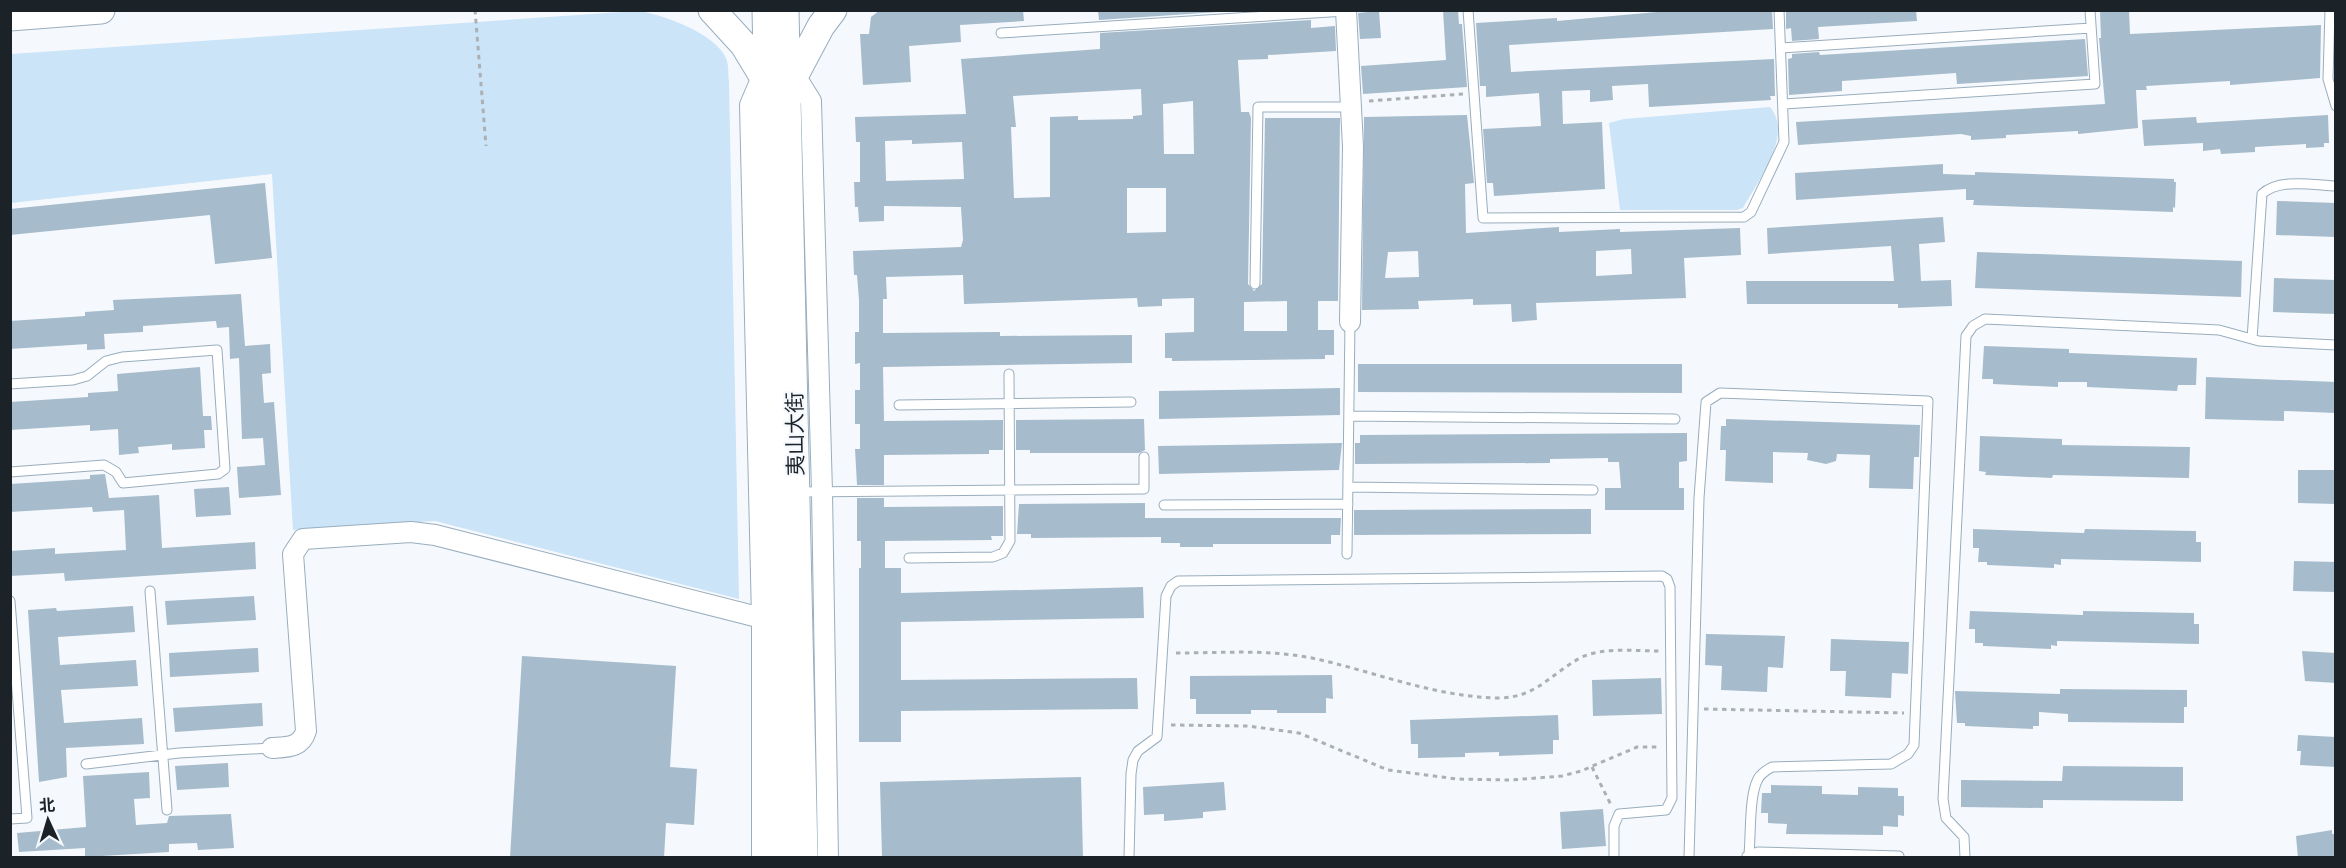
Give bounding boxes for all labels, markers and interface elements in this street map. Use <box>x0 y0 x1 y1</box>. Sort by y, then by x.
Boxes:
street label: 夷山大街 <box>782 392 808 476</box>
north arrow <box>18 790 78 850</box>
text: 北 <box>38 795 56 816</box>

